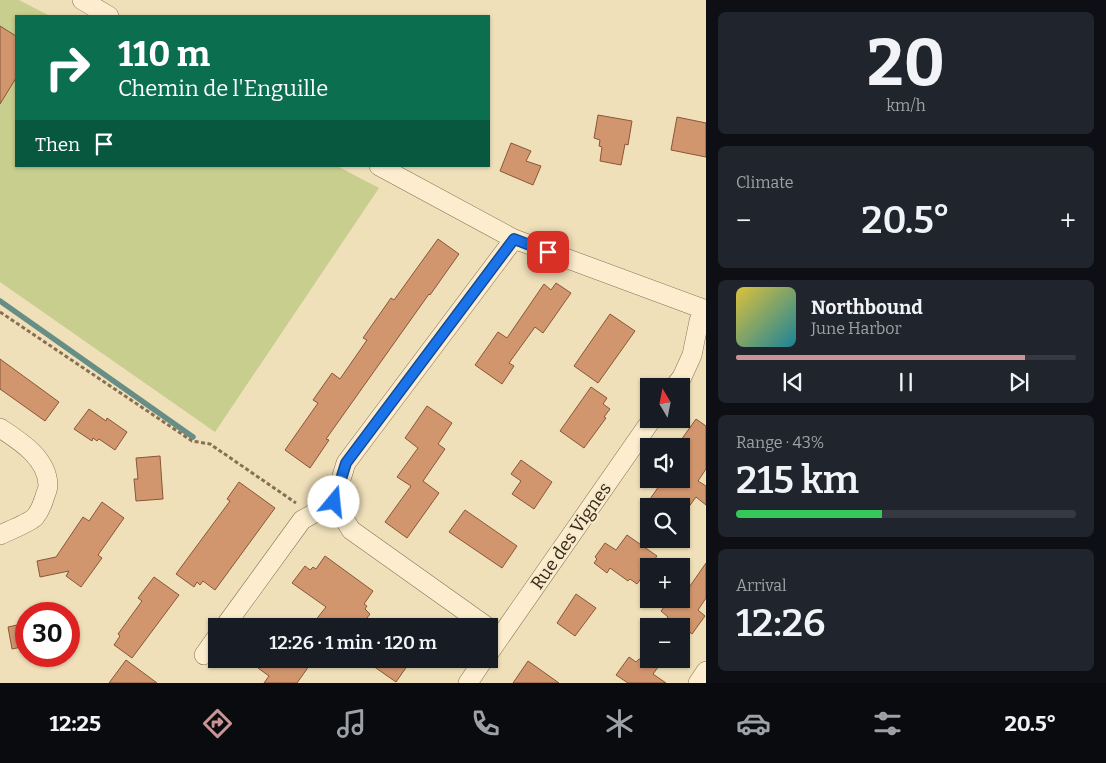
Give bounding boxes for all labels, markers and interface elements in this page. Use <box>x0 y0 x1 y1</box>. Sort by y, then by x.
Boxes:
text: 20 <box>867 24 945 102</box>
text: 110 m <box>118 33 210 75</box>
icon: right <box>35 35 100 100</box>
text: Chemin de l'Enguille <box>118 75 328 102</box>
text: km/h <box>886 96 926 115</box>
icon: arrive <box>90 130 118 158</box>
text: Then <box>35 133 80 156</box>
text: Climate <box>736 173 794 192</box>
text: 20.5° <box>861 197 950 243</box>
text: − <box>736 204 751 237</box>
text: + <box>1060 204 1076 237</box>
pin <box>527 231 569 273</box>
icon: arrive <box>534 238 562 266</box>
text: Northbound <box>811 296 923 319</box>
text: June Harbor <box>811 319 902 338</box>
icon: previous <box>779 368 807 396</box>
icon: pause <box>892 368 920 396</box>
icon: next <box>1005 368 1033 396</box>
north arrow <box>640 378 690 428</box>
map controls <box>640 378 690 668</box>
text: Range · 43% <box>736 433 824 452</box>
button: sound <box>640 438 690 488</box>
text: 215 km <box>736 457 859 503</box>
position arrow <box>307 475 359 527</box>
street label: Rue des Vignes <box>526 478 616 594</box>
button: search <box>640 498 690 548</box>
button: + <box>640 558 690 608</box>
text: Arrival <box>736 576 787 595</box>
text: 12:26 <box>736 600 825 646</box>
speed limit sign: 30 <box>15 602 80 667</box>
button: − <box>640 618 690 668</box>
text: 12:26 · 1 min · 120 m <box>269 631 437 654</box>
icon: directions <box>200 706 235 741</box>
icon: music <box>334 706 369 741</box>
icon: phone <box>468 706 503 741</box>
icon: climate <box>602 706 637 741</box>
icon: car <box>736 706 771 741</box>
icon: filters <box>870 706 905 741</box>
text: 12:25 <box>50 710 101 737</box>
text: 20.5° <box>1004 710 1056 737</box>

